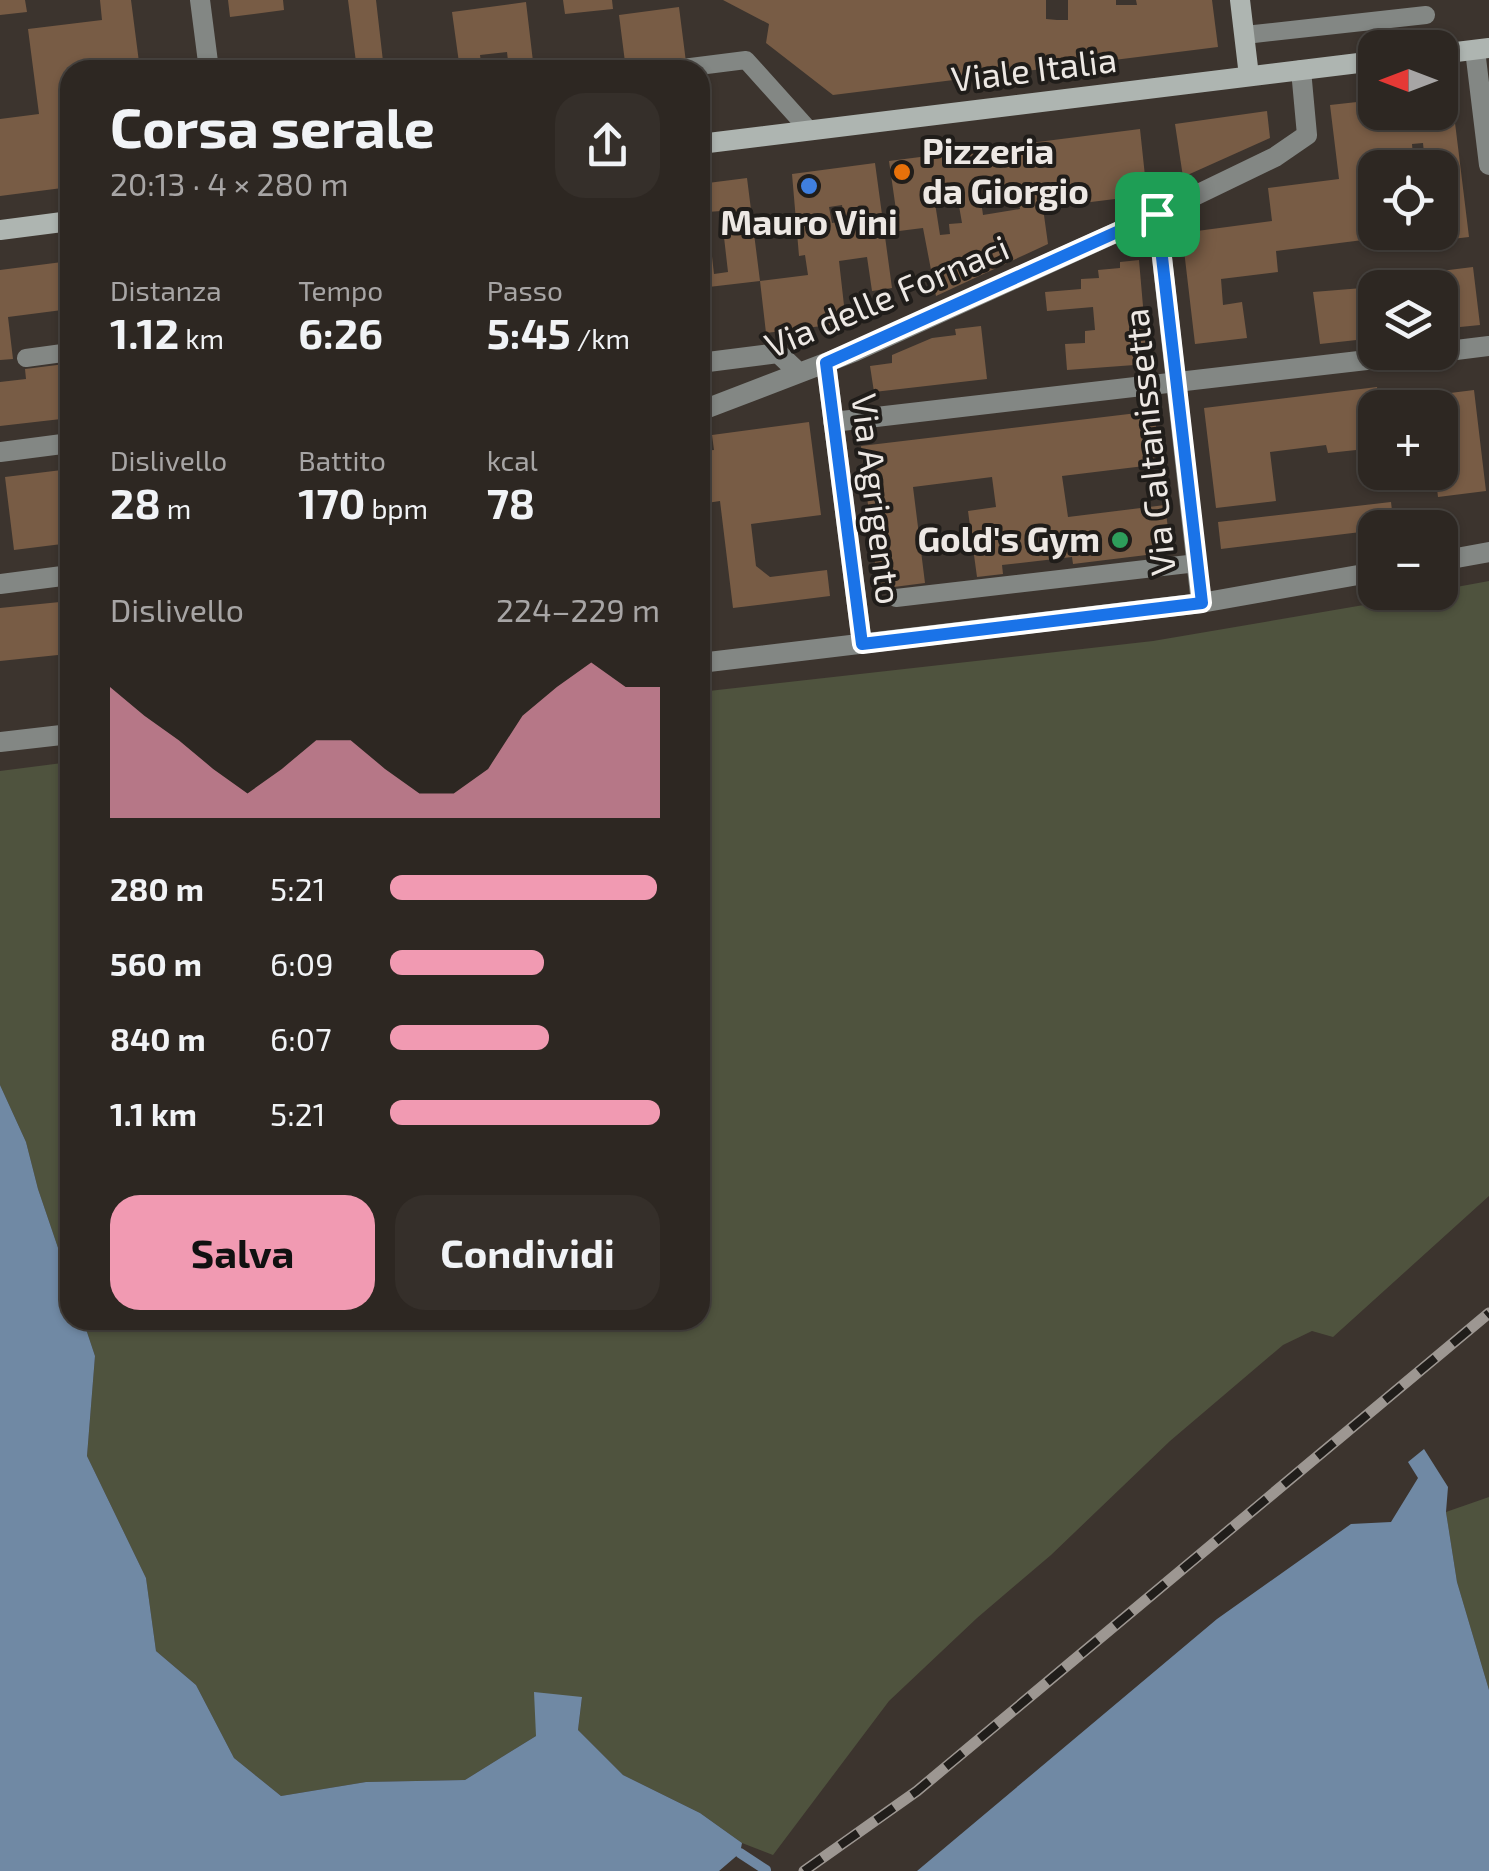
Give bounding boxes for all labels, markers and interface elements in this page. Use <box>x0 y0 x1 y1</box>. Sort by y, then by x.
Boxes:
north arrow <box>1358 30 1458 130</box>
map controls <box>1358 30 1458 610</box>
street label: Viale Italia <box>949 37 1119 99</box>
text: Corsa serale <box>110 93 435 159</box>
button: share <box>555 93 660 198</box>
place label: Pizzeria da Giorgio <box>922 129 1089 211</box>
button: locate <box>1358 150 1458 250</box>
marker: Pizzeria da Giorgio <box>891 161 913 183</box>
text: 20:13 · 4 × 280 m <box>110 164 349 202</box>
pin <box>1115 172 1200 257</box>
marker: Mauro Vini <box>798 175 820 197</box>
icon: arrive <box>1130 187 1185 242</box>
place label: Mauro Vini <box>720 200 898 242</box>
street label: Via delle Fornaci <box>758 225 1014 365</box>
button: layers <box>1358 270 1458 370</box>
text: Distanza <box>110 273 222 307</box>
text: Tempo <box>298 273 383 307</box>
text: Passo <box>487 273 563 307</box>
text: 1.12 <box>110 307 179 357</box>
text: 6:26 <box>298 307 383 357</box>
text: 5:45 <box>487 307 571 357</box>
street label: Via Caltanissetta <box>1113 307 1183 578</box>
text: km <box>179 321 224 355</box>
text: /km <box>571 321 630 355</box>
button: + <box>1358 390 1458 490</box>
street label: Via Agrigento <box>844 391 912 606</box>
text: Dislivello <box>110 443 227 477</box>
text: Battito <box>298 443 386 477</box>
text: kcal <box>487 443 538 477</box>
text: 28 <box>110 477 161 527</box>
text: 170 <box>298 477 365 527</box>
text: 78 <box>487 477 535 527</box>
text: m <box>161 491 191 525</box>
text: bpm <box>365 491 428 525</box>
button: − <box>1358 510 1458 610</box>
place label: Gold's Gym <box>917 517 1100 560</box>
marker: Gold's Gym <box>1109 529 1131 551</box>
text: Dislivello <box>110 590 244 628</box>
text: 224–229 m <box>496 590 660 628</box>
text: 280 m <box>110 869 204 907</box>
text: 5:21 <box>270 869 325 907</box>
text: 560 m <box>110 944 202 982</box>
text: 6:09 <box>270 944 333 982</box>
text: 840 m <box>110 1019 206 1057</box>
text: 6:07 <box>270 1019 332 1057</box>
text: 1.1 km <box>110 1094 197 1132</box>
text: 5:21 <box>270 1094 325 1132</box>
button: Salva <box>110 1195 375 1310</box>
button: Condividi <box>395 1195 660 1310</box>

